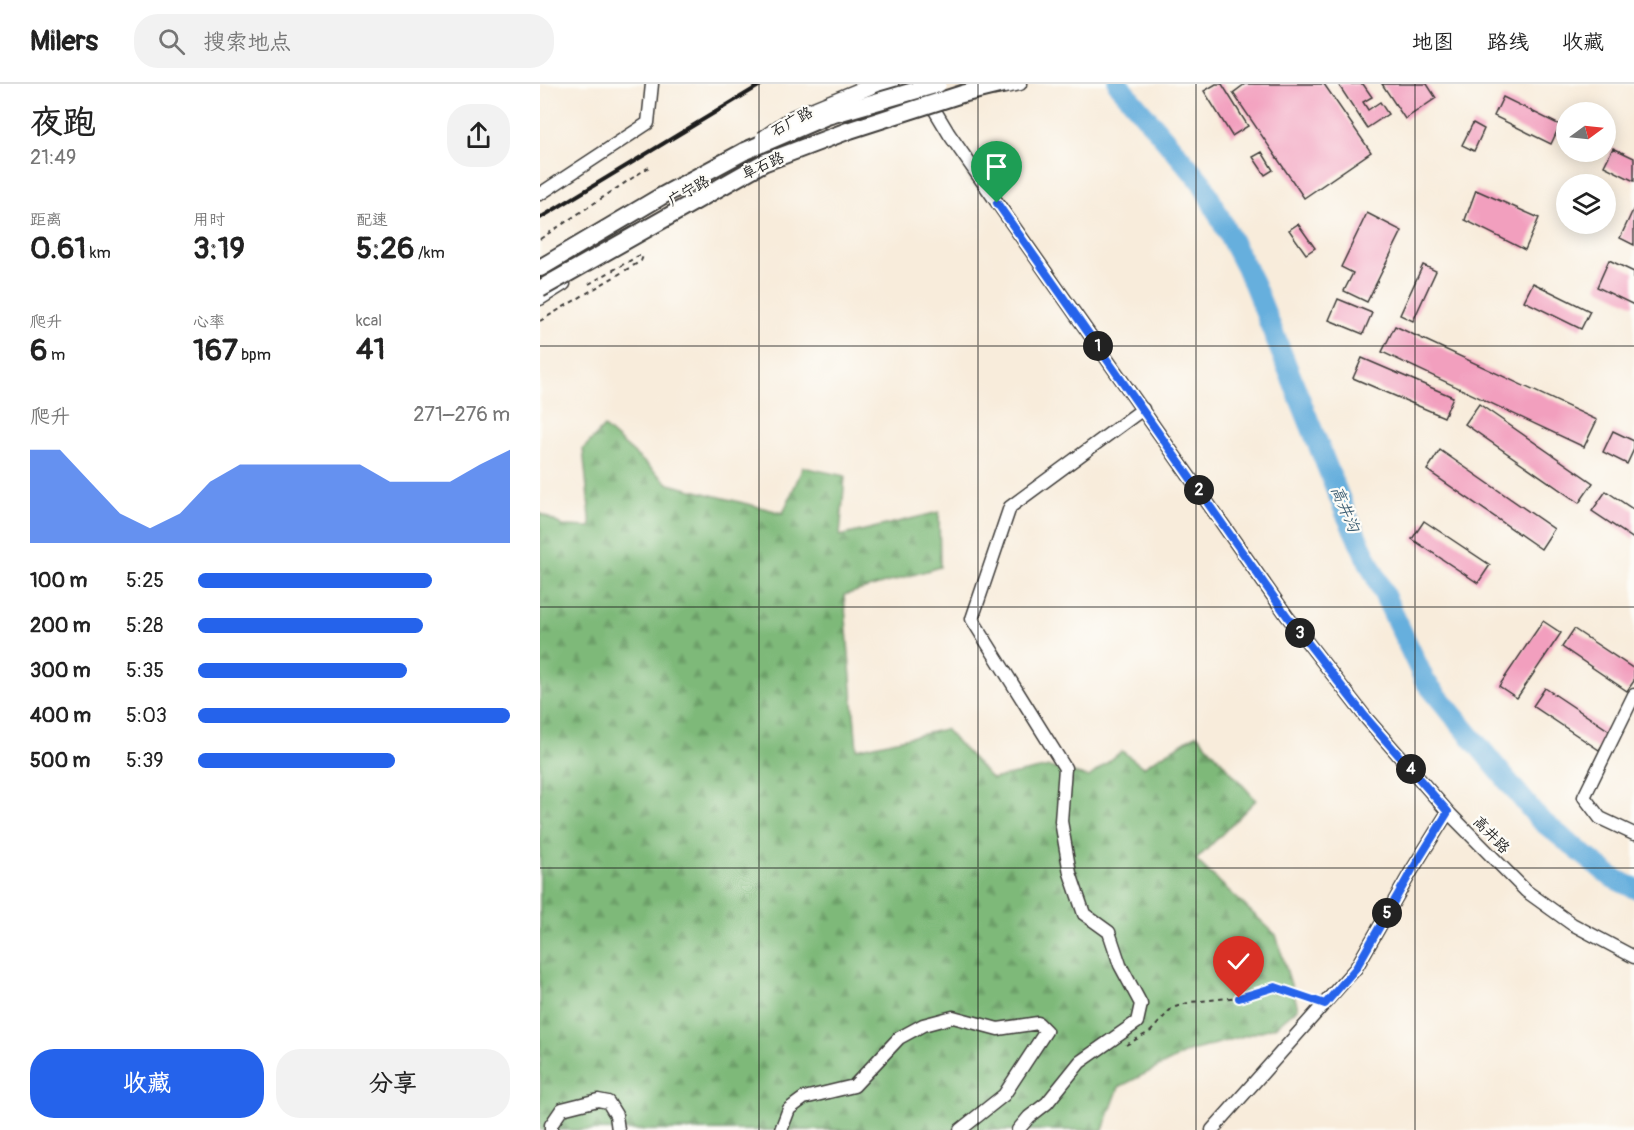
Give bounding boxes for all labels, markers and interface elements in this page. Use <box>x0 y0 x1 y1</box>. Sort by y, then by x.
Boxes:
search box <box>134 14 554 68</box>
text: Milers <box>30 24 98 59</box>
icon: search <box>155 25 188 58</box>
text: 搜索地点 <box>203 28 291 56</box>
text: 地图 <box>1412 29 1454 56</box>
text: 路线 <box>1487 29 1529 56</box>
text: 收藏 <box>1562 29 1604 56</box>
text: 夜跑 <box>30 102 96 143</box>
north arrow <box>1556 102 1616 162</box>
map controls <box>1556 102 1616 234</box>
street label: 石广路 <box>768 103 816 141</box>
button: share <box>447 104 510 167</box>
pin <box>971 141 1022 203</box>
text: 21:49 <box>30 145 76 170</box>
street label: 阜石路 <box>739 148 787 184</box>
icon: arrive <box>980 150 1013 183</box>
street label: 广宁路 <box>665 172 713 210</box>
button: layers <box>1556 174 1616 234</box>
text: 距离 <box>30 210 62 230</box>
text: 用时 <box>193 210 225 230</box>
text: 配速 <box>356 210 388 230</box>
text: 0.61 <box>30 230 86 267</box>
text: 3:19 <box>193 230 245 267</box>
text: 5:26 <box>356 230 415 267</box>
text: km <box>86 243 111 263</box>
text: /km <box>415 243 445 263</box>
text: kcal <box>356 311 382 331</box>
text: 爬升 <box>30 312 62 332</box>
text: 心率 <box>193 312 225 332</box>
text: 41 <box>356 331 385 368</box>
pin: 1 <box>1083 331 1113 361</box>
text: 6 <box>30 332 47 369</box>
text: 167 <box>193 332 238 369</box>
text: 1 <box>1095 336 1101 356</box>
text: m <box>47 345 65 365</box>
text: bpm <box>238 345 271 365</box>
text: 271–276 m <box>413 402 510 427</box>
text: 爬升 <box>30 404 70 429</box>
pin: 2 <box>1184 475 1214 505</box>
text: 2 <box>1195 480 1203 500</box>
water label: 高井沟 <box>1326 483 1364 537</box>
text: 100 m <box>30 568 87 593</box>
text: 5:25 <box>126 568 164 593</box>
text: 200 m <box>30 613 91 638</box>
text: 5:28 <box>126 613 163 638</box>
pin: 3 <box>1285 618 1315 648</box>
text: 3 <box>1296 623 1304 643</box>
text: 300 m <box>30 658 91 683</box>
text: 5:35 <box>126 658 164 683</box>
text: 400 m <box>30 703 91 728</box>
text: 5:03 <box>126 703 167 728</box>
text: 500 m <box>30 748 90 773</box>
text: 5:39 <box>126 748 164 773</box>
pin: 4 <box>1396 754 1426 784</box>
text: 4 <box>1406 759 1416 779</box>
street label: 高井路 <box>1469 812 1513 858</box>
pin: 5 <box>1372 898 1402 928</box>
text: 5 <box>1383 903 1391 923</box>
pin <box>1213 936 1264 998</box>
icon: check <box>1222 945 1255 978</box>
button: 收藏 <box>30 1049 264 1118</box>
button: 分享 <box>276 1049 510 1118</box>

